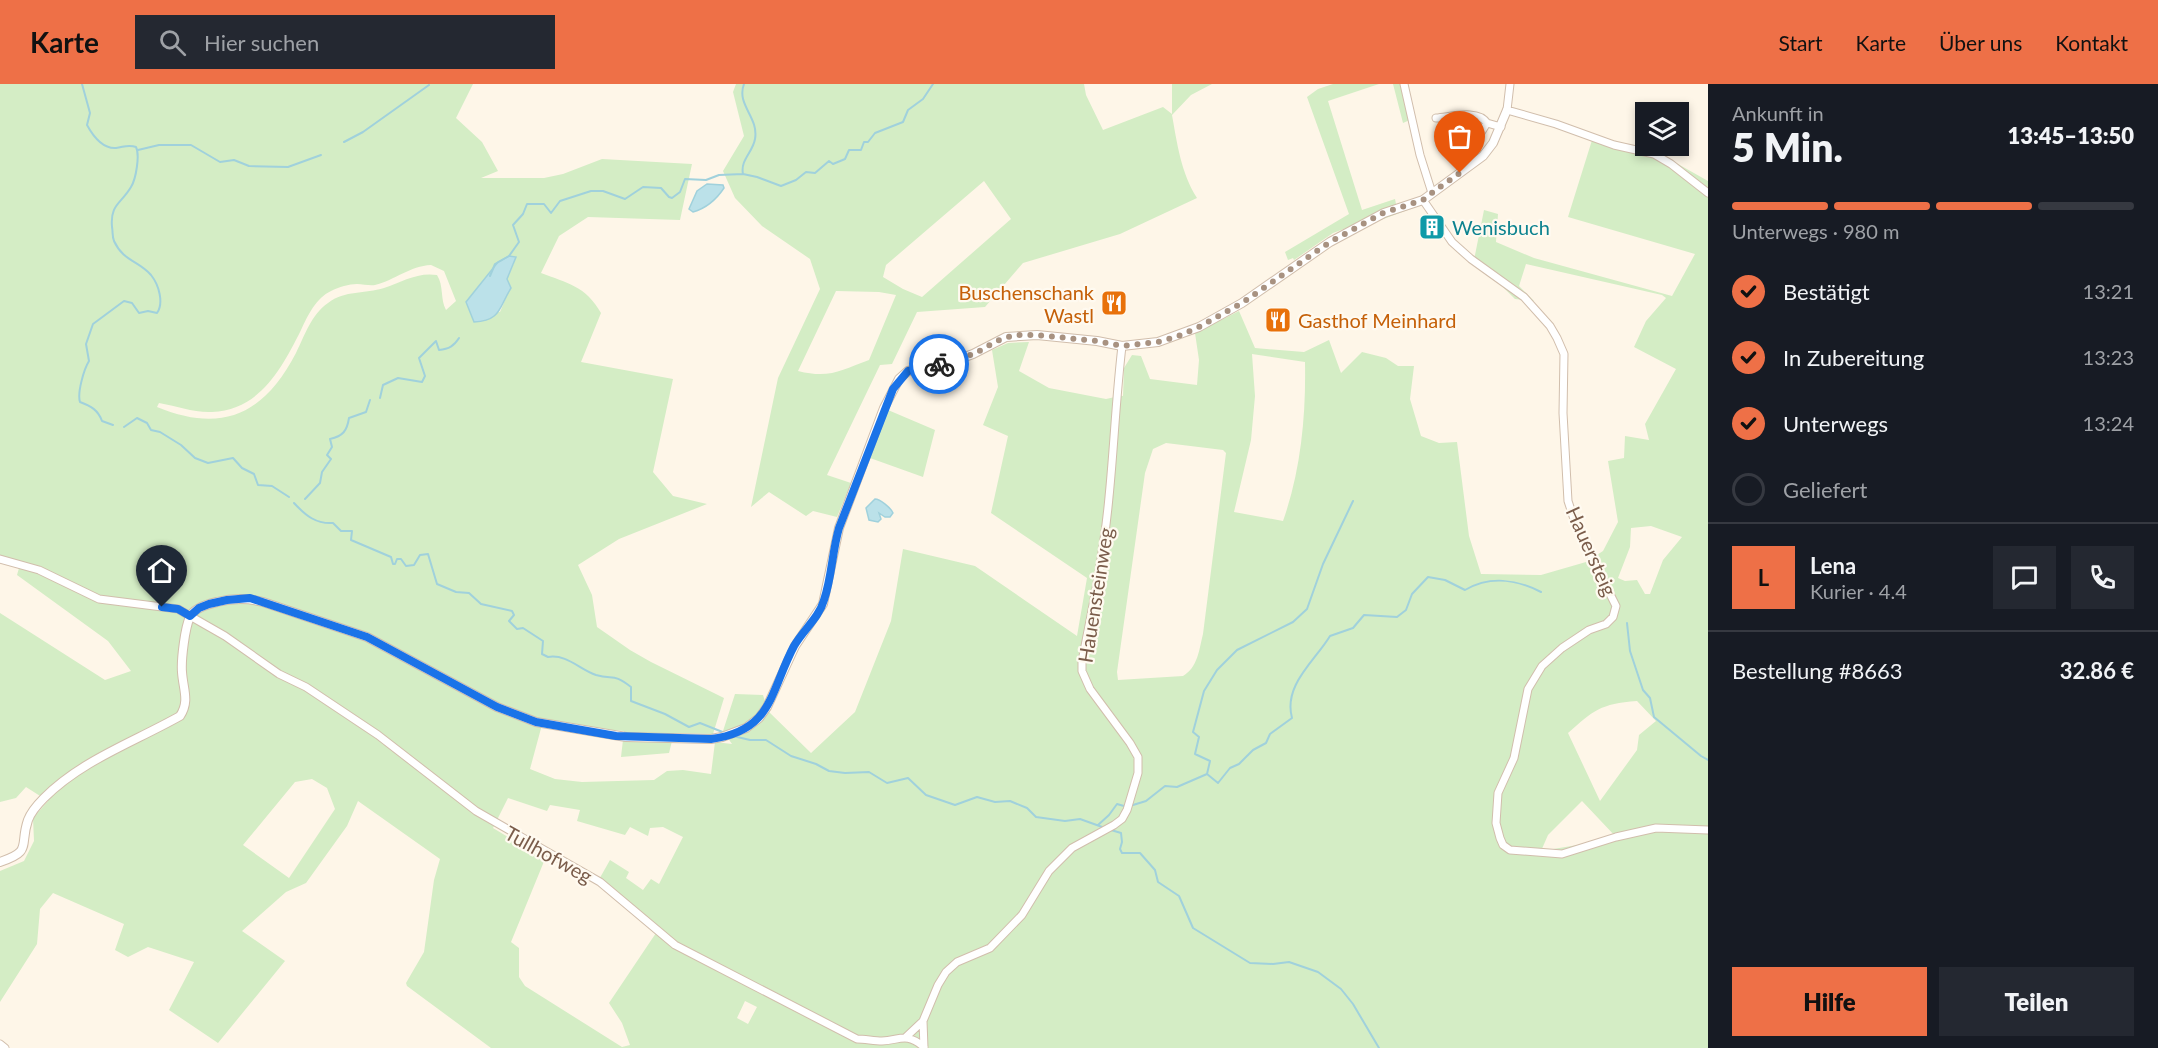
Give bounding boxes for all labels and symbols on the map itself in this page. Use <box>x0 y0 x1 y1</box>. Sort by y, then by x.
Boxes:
pin <box>1434 111 1485 173</box>
building icon: Wenisbuch <box>1417 212 1447 242</box>
place label: Wenisbuch <box>1452 215 1550 239</box>
place label: Buschenschank Wastl <box>958 280 1095 327</box>
restaurant icon: Buschenschank Wastl <box>1099 288 1129 318</box>
restaurant icon: Gasthof Meinhard <box>1263 305 1293 335</box>
place label: Gasthof Meinhard <box>1298 308 1456 332</box>
courier <box>909 334 969 394</box>
street label: Hauersteig <box>1562 503 1622 599</box>
street label: Hauensteinweg <box>1072 526 1118 664</box>
pin <box>136 545 187 607</box>
street label: Tullhofweg <box>501 820 597 888</box>

